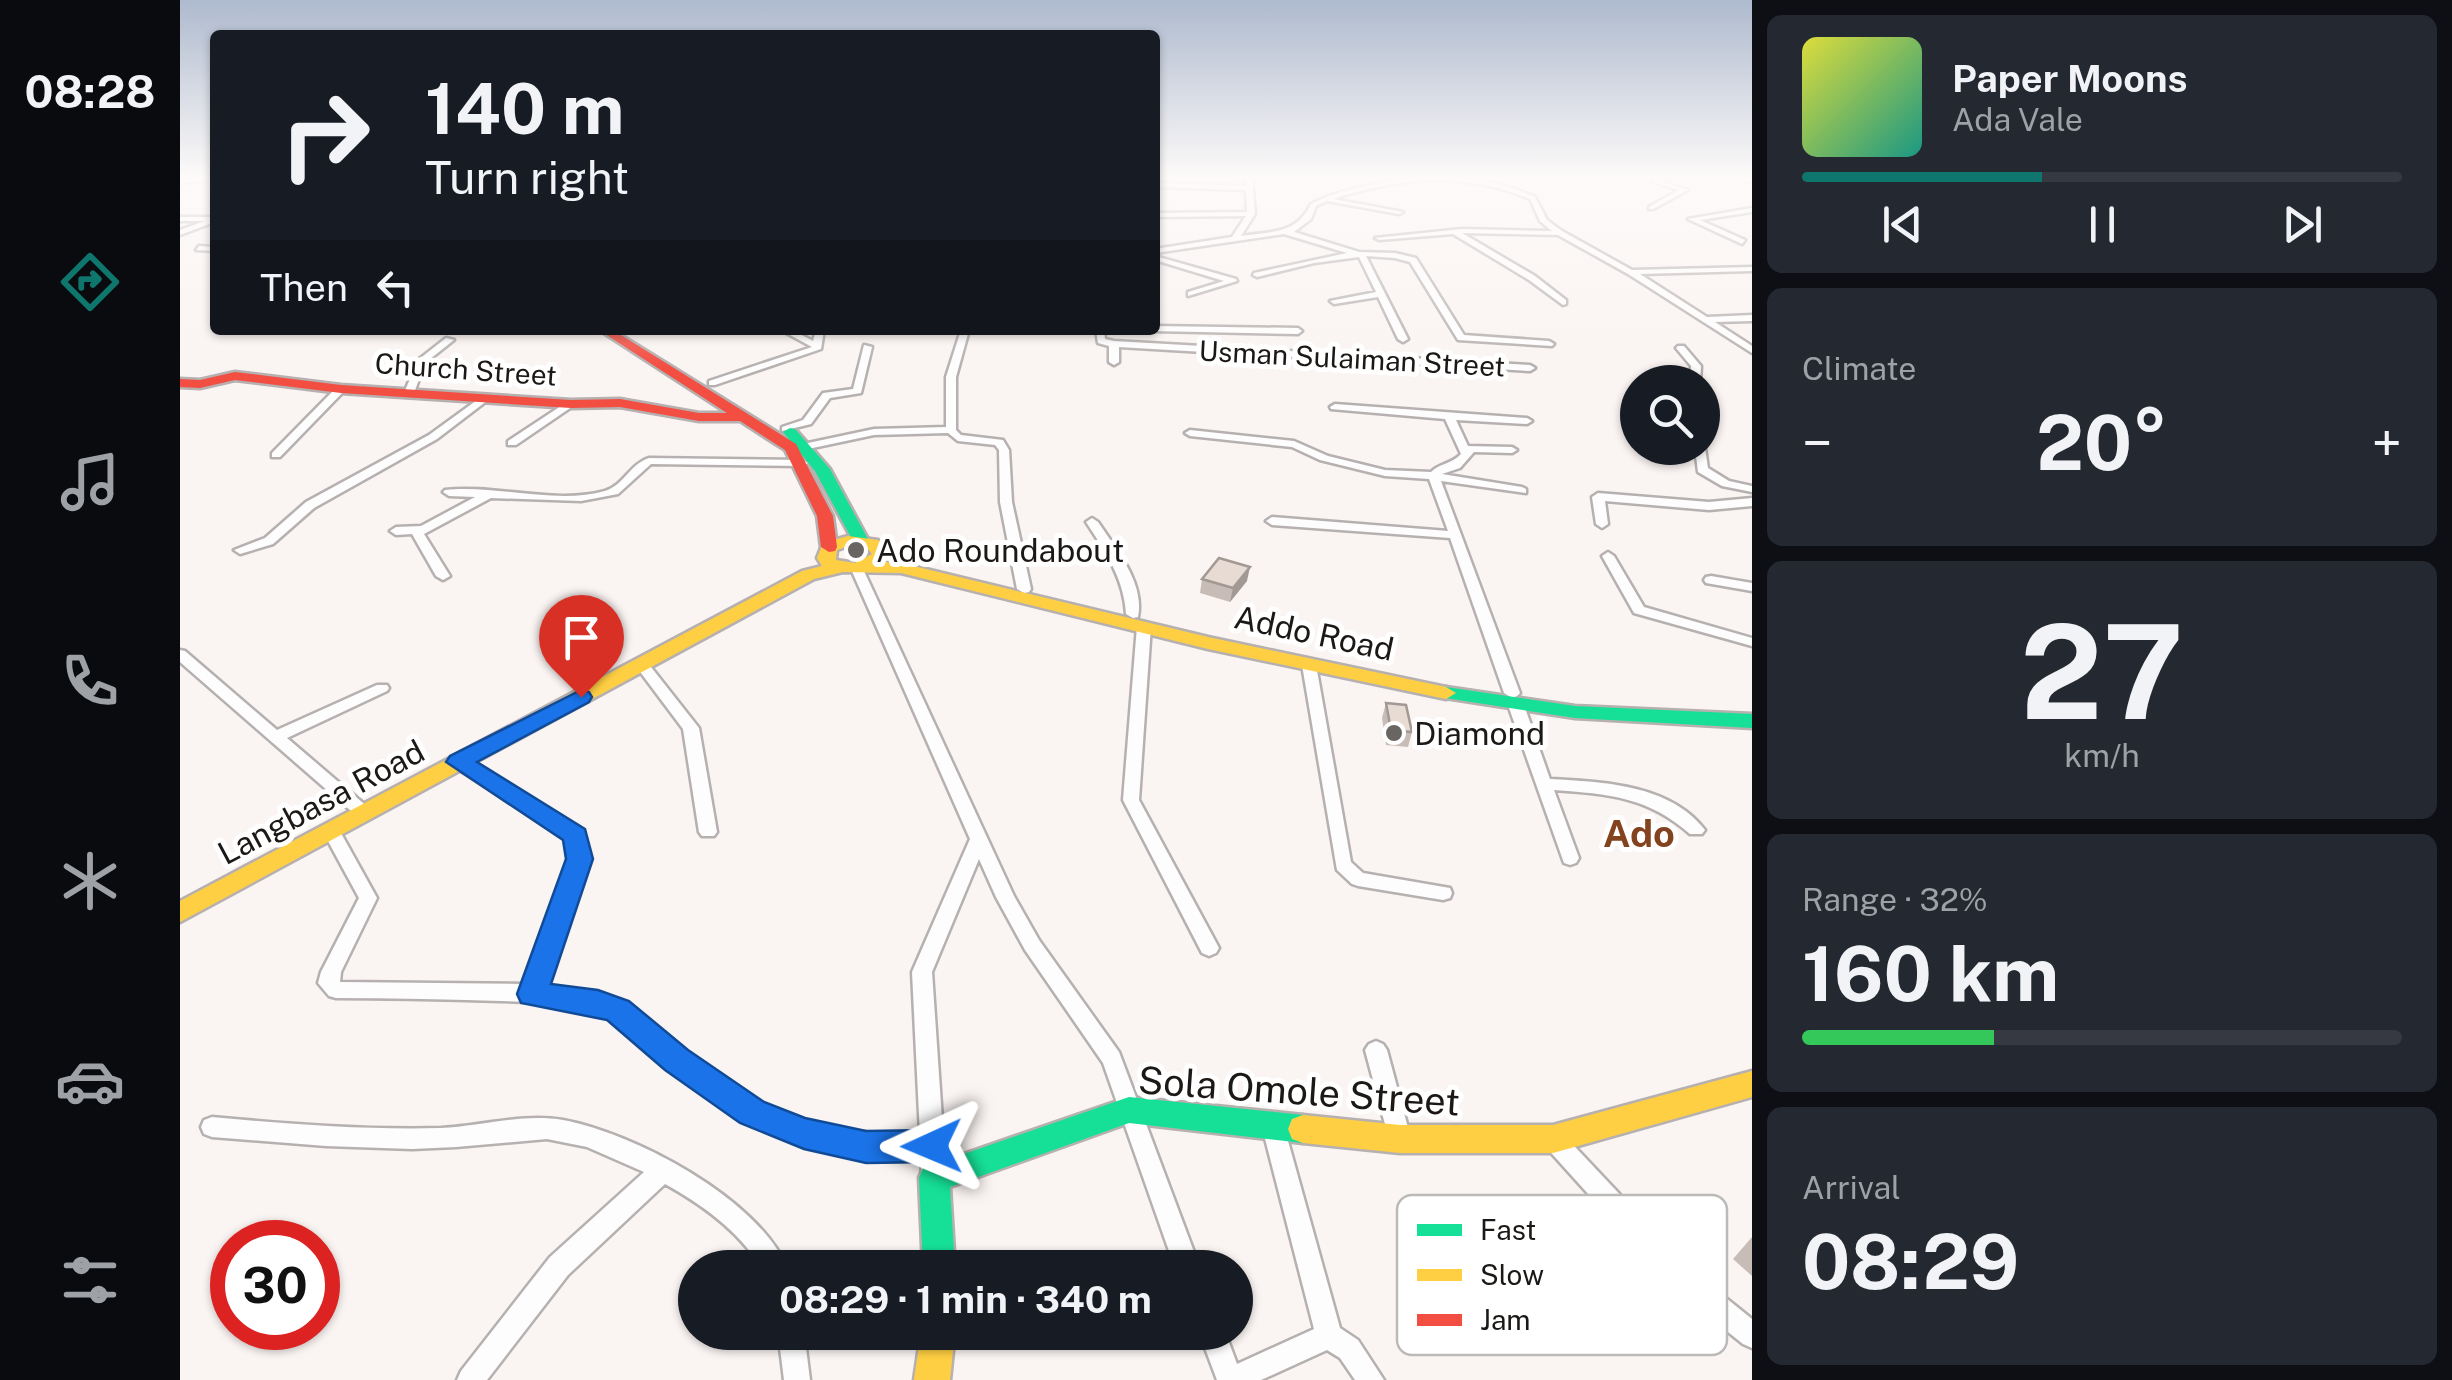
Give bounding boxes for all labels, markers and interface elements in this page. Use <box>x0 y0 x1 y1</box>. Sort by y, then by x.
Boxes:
text: Paper Moons <box>1952 56 2187 101</box>
text: 08:28 <box>25 65 155 118</box>
text: 140 m <box>425 67 624 150</box>
icon: right <box>260 70 390 200</box>
text: Ada Vale <box>1952 101 2083 138</box>
text: Turn right <box>425 151 629 204</box>
icon: previous <box>1875 197 1930 252</box>
icon: pause <box>2075 197 2130 252</box>
icon: next <box>2275 197 2330 252</box>
icon: directions <box>55 247 125 317</box>
icon: left <box>368 260 423 315</box>
text: Then <box>260 265 348 310</box>
street label: Usman Sulaiman Street <box>1198 333 1506 383</box>
street label: Church Street <box>374 346 558 392</box>
text: Climate <box>1802 350 1916 387</box>
map controls <box>1620 365 1720 465</box>
button: search <box>1620 365 1720 465</box>
text: 20° <box>2036 399 2168 487</box>
text: − <box>1802 411 1833 475</box>
text: + <box>2371 411 2402 475</box>
icon: music <box>55 447 125 517</box>
place label: Ado Roundabout <box>876 532 1124 569</box>
marker: Ado Roundabout <box>845 539 867 561</box>
pin <box>539 595 624 698</box>
text: 27 <box>2020 596 2184 748</box>
street label: Addo Road <box>1231 598 1397 668</box>
icon: arrive <box>554 610 609 665</box>
icon: phone <box>55 646 125 716</box>
place label: Diamond <box>1414 715 1545 752</box>
marker: Diamond <box>1383 722 1405 744</box>
street label: Langbasa Road <box>212 732 430 872</box>
text: km/h <box>2064 737 2140 774</box>
district label: Ado <box>1603 811 1675 856</box>
icon: climate <box>55 846 125 916</box>
text: Range · 32% <box>1802 881 1988 918</box>
text: 160 km <box>1802 930 2059 1018</box>
icon: car <box>55 1046 125 1116</box>
street label: Sola Omole Street <box>1137 1057 1461 1125</box>
position arrow <box>880 1094 984 1198</box>
text: Arrival <box>1802 1169 1901 1206</box>
legend <box>1397 1195 1727 1355</box>
text: Fast <box>1480 1213 1536 1246</box>
text: 08:29 <box>1802 1218 2019 1306</box>
speed limit sign: 30 <box>210 1220 340 1350</box>
icon: filters <box>55 1245 125 1315</box>
text: Slow <box>1480 1258 1544 1291</box>
text: 08:29 · 1 min · 340 m <box>779 1277 1152 1322</box>
text: Jam <box>1480 1303 1531 1336</box>

